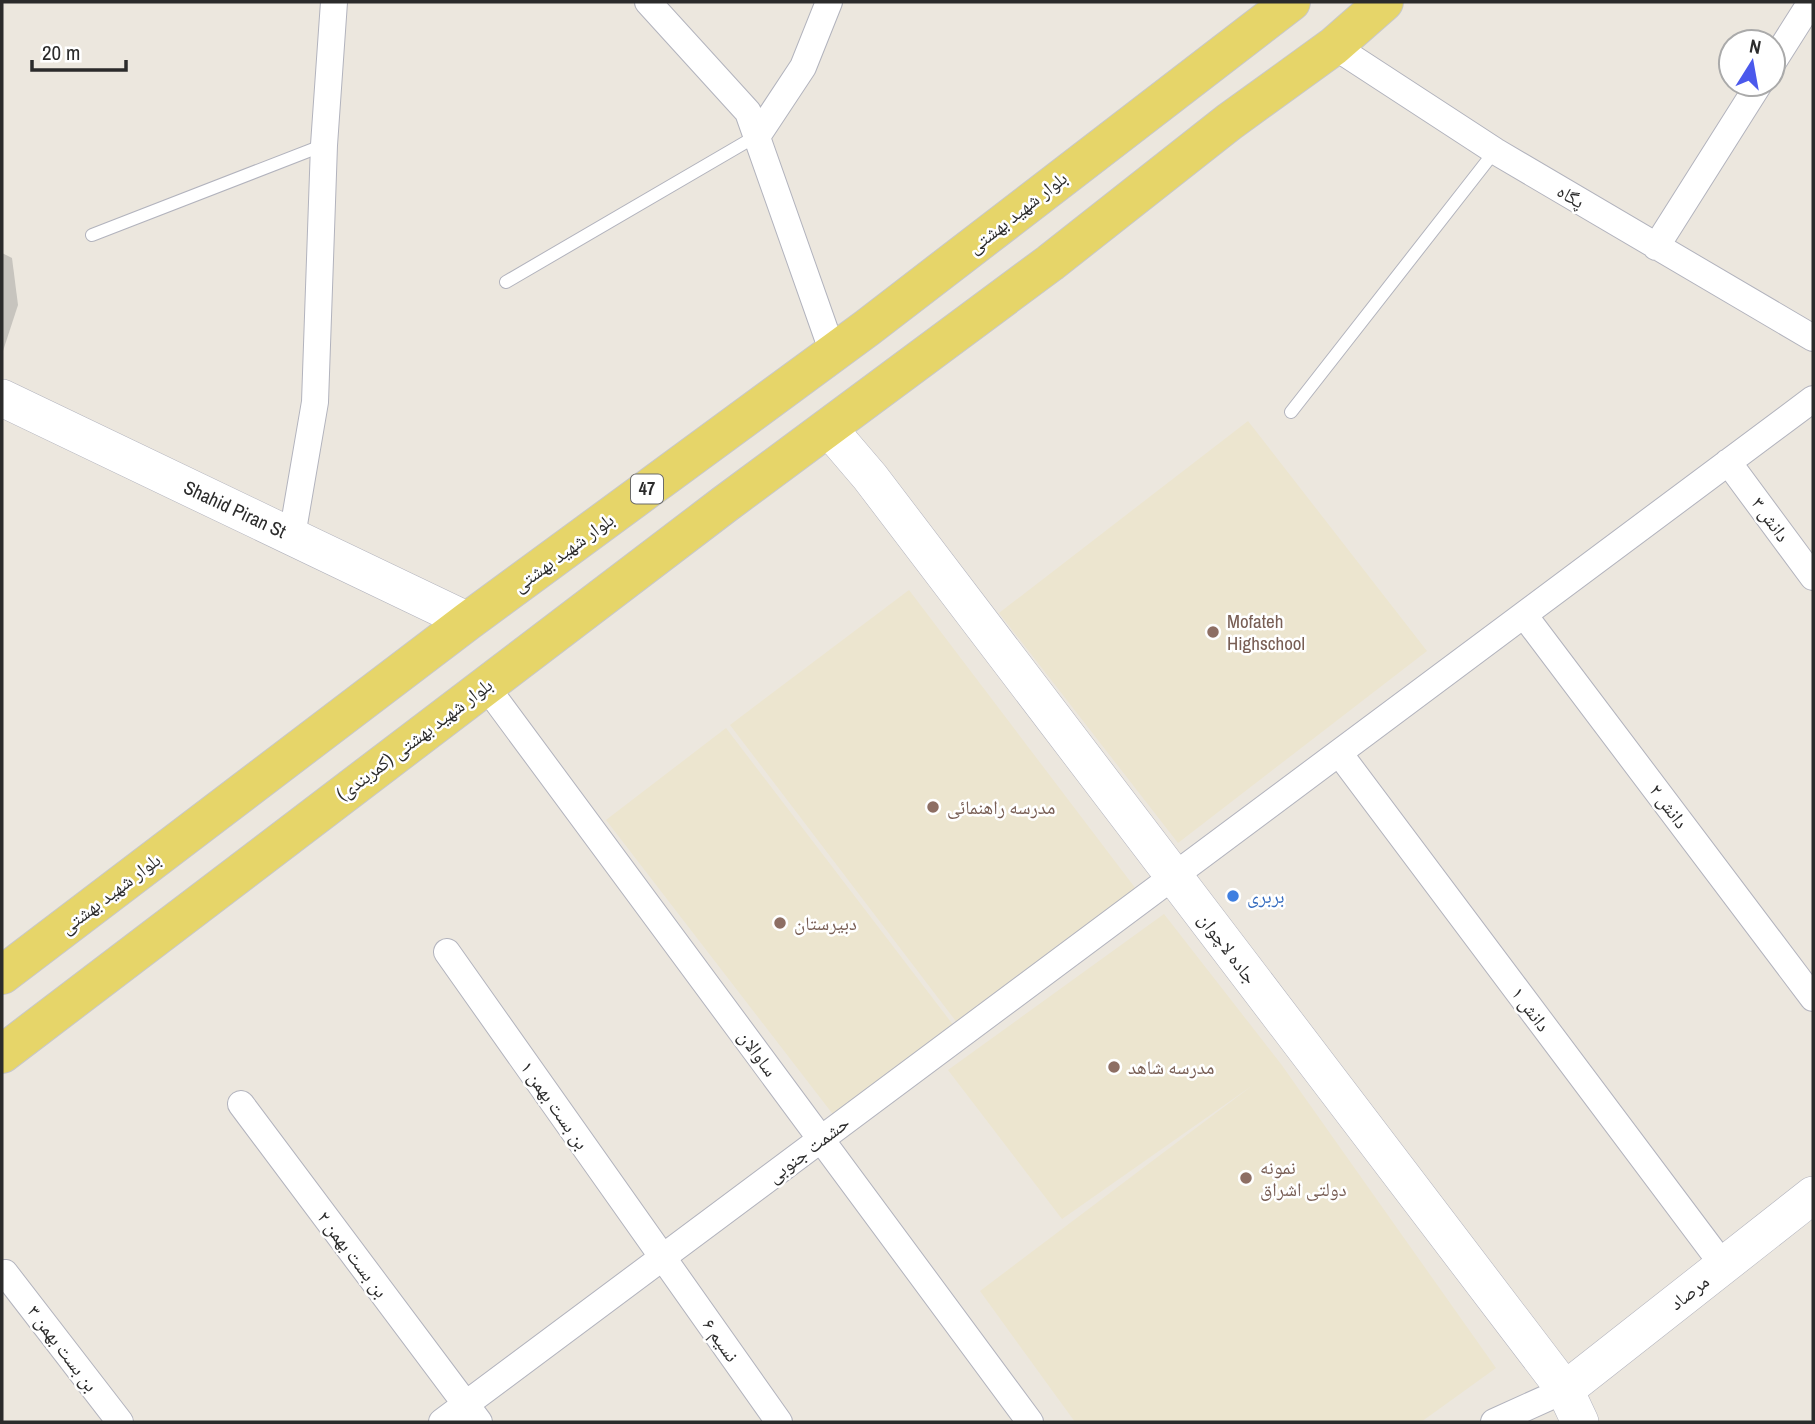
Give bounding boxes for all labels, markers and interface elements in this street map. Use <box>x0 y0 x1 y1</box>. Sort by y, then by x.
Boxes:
scale bar <box>32 28 126 72</box>
north arrow <box>1717 28 1787 98</box>
text: N <box>1747 32 1763 60</box>
text: 20 m <box>42 38 80 67</box>
street label: بلوار شهید بهشتی <box>962 165 1072 259</box>
street label: پگاه <box>1552 178 1590 214</box>
street label: Shahid Piran St <box>180 474 291 544</box>
road number: 47 <box>631 475 663 504</box>
street label: دانش ۳ <box>1746 491 1796 547</box>
street label: بلوار شهید بهشتی <box>507 506 619 598</box>
place label: Mofateh Highschool <box>1227 608 1305 656</box>
marker: Mofateh Highschool <box>1205 624 1221 640</box>
street label: بلوار شهید بهشتی (کمربندی) <box>331 672 497 806</box>
street label: دانش ۲ <box>1644 778 1694 834</box>
place label: مدرسه راهنمائی <box>947 794 1055 820</box>
marker: مدرسه راهنمائی <box>925 799 941 815</box>
street label: بلوار شهید بهشتی <box>54 847 166 939</box>
place label: بربری <box>1247 883 1285 909</box>
marker: بربری <box>1225 888 1241 904</box>
street label: جاده لاچوان <box>1193 907 1263 989</box>
place label: دبیرستان <box>794 910 857 936</box>
marker: دبیرستان <box>772 915 788 931</box>
street label: دانش ۱ <box>1506 981 1556 1037</box>
street label: ساوالان <box>732 1024 784 1082</box>
place label: مدرسه شاهد <box>1128 1054 1214 1080</box>
street label: بن بست بهمن ۱ <box>515 1056 595 1154</box>
marker: مدرسه شاهد <box>1106 1059 1122 1075</box>
street label: حشمت جنوبی <box>761 1109 855 1189</box>
place label: نمونه دولتی اشراق <box>1260 1154 1347 1202</box>
marker: نمونه دولتی اشراق <box>1238 1170 1254 1186</box>
street label: بن بست بهمن ۲ <box>312 1205 394 1303</box>
street label: مرصاد <box>1664 1268 1714 1316</box>
street label: بن بست بهمن ۳ <box>22 1299 104 1397</box>
street label: نسیم ۶ <box>697 1313 745 1367</box>

